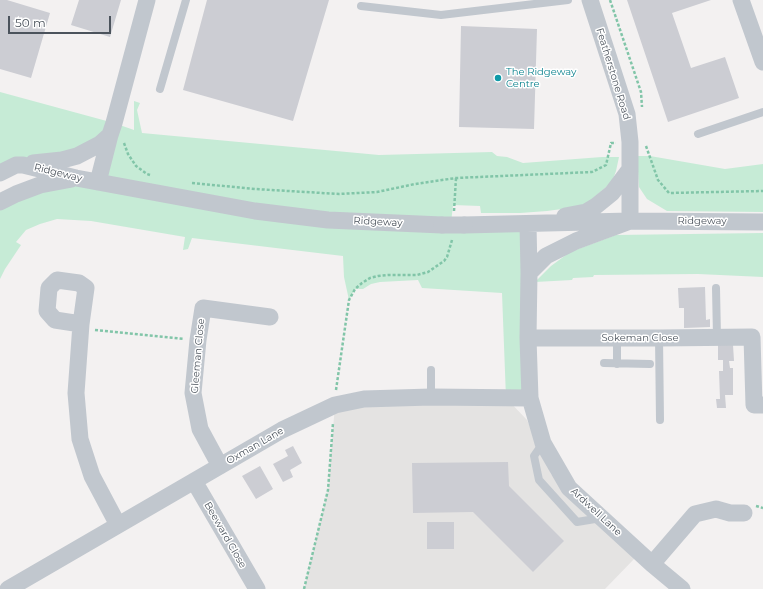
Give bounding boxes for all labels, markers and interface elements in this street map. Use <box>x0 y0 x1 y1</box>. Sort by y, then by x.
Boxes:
scale bar <box>10 8 113 34</box>
text: 50 m <box>15 15 46 30</box>
street label: Featherstone Road <box>593 27 633 121</box>
place label: The Ridgeway Centre <box>506 66 576 90</box>
marker: The Ridgeway Centre <box>493 73 503 83</box>
street label: Ridgeway <box>33 161 83 185</box>
street label: Ridgeway <box>353 215 403 229</box>
street label: Ridgeway <box>677 215 727 227</box>
street label: Gleeman Close <box>189 318 207 394</box>
street label: Sokeman Close <box>601 332 679 344</box>
street label: Oxman Lane <box>224 425 286 467</box>
street label: Ardwell Lane <box>568 485 624 539</box>
street label: Beeward Close <box>201 500 249 570</box>

